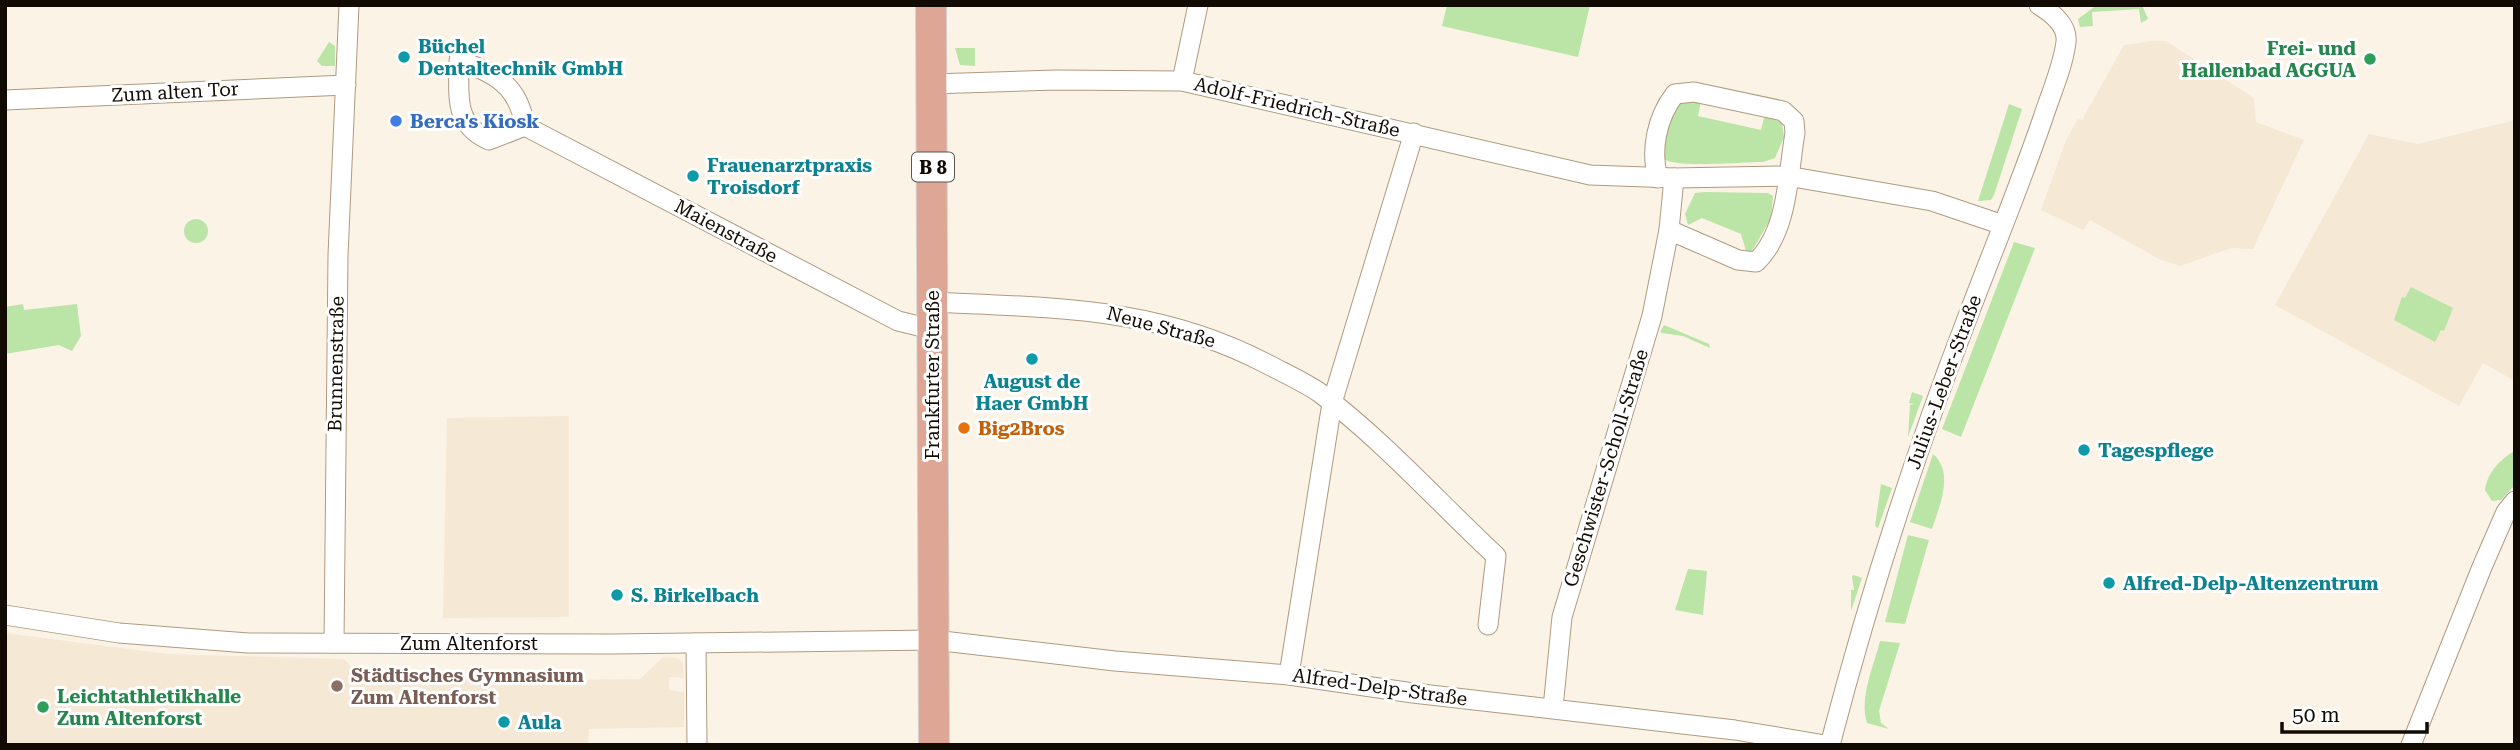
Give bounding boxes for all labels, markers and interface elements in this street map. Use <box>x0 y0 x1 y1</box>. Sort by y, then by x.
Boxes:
place label: Büchel Dentaltechnik GmbH <box>418 35 623 80</box>
place label: Frei- und Hallenbad AGGUA <box>2182 37 2356 82</box>
marker: Büchel Dentaltechnik GmbH <box>396 49 412 65</box>
marker: Frei- und Hallenbad AGGUA <box>2362 51 2378 67</box>
street label: Adolf-Friedrich-Straße <box>1192 72 1402 142</box>
street label: Zum alten Tor <box>111 77 239 107</box>
place label: Berca's Kiosk <box>410 110 539 133</box>
marker: Berca's Kiosk <box>388 113 404 129</box>
road number: B 8 <box>912 152 954 182</box>
place label: Frauenarztpraxis Troisdorf <box>707 154 872 199</box>
marker: Frauenarztpraxis Troisdorf <box>685 168 701 184</box>
street label: Maienstraße <box>671 194 781 268</box>
street label: Frankfurter Straße <box>921 290 944 460</box>
street label: Julius-Leber-Straße <box>1902 292 1986 472</box>
street label: Brunnenstraße <box>323 296 349 432</box>
street label: Neue Straße <box>1104 301 1218 353</box>
street label: Geschwister-Scholl-Straße <box>1559 346 1653 590</box>
marker: August de Haer GmbH <box>1024 351 1040 367</box>
place label: August de Haer GmbH <box>976 370 1089 415</box>
place label: Big2Bros <box>978 417 1065 440</box>
marker: Big2Bros <box>956 420 972 436</box>
place label: Tagespflege <box>2098 439 2214 462</box>
marker: Tagespflege <box>2076 442 2092 458</box>
place label: Alfred-Delp-Altenzentrum <box>2123 572 2379 595</box>
marker: Alfred-Delp-Altenzentrum <box>2101 575 2117 591</box>
place label: S. Birkelbach <box>631 584 759 607</box>
marker: S. Birkelbach <box>609 587 625 603</box>
street label: Zum Altenforst <box>400 632 538 655</box>
street label: Alfred-Delp-Straße <box>1291 663 1469 711</box>
place label: Städtisches Gymnasium Zum Altenforst <box>351 664 584 709</box>
marker: Städtisches Gymnasium Zum Altenforst <box>329 678 345 694</box>
place label: Leichtathletikhalle Zum Altenforst <box>57 685 241 730</box>
scale bar <box>2282 690 2427 734</box>
marker: Leichtathletikhalle Zum Altenforst <box>35 699 51 715</box>
text: 50 m <box>2292 703 2340 727</box>
place label: Aula <box>518 711 561 734</box>
marker: Aula <box>496 714 512 730</box>

